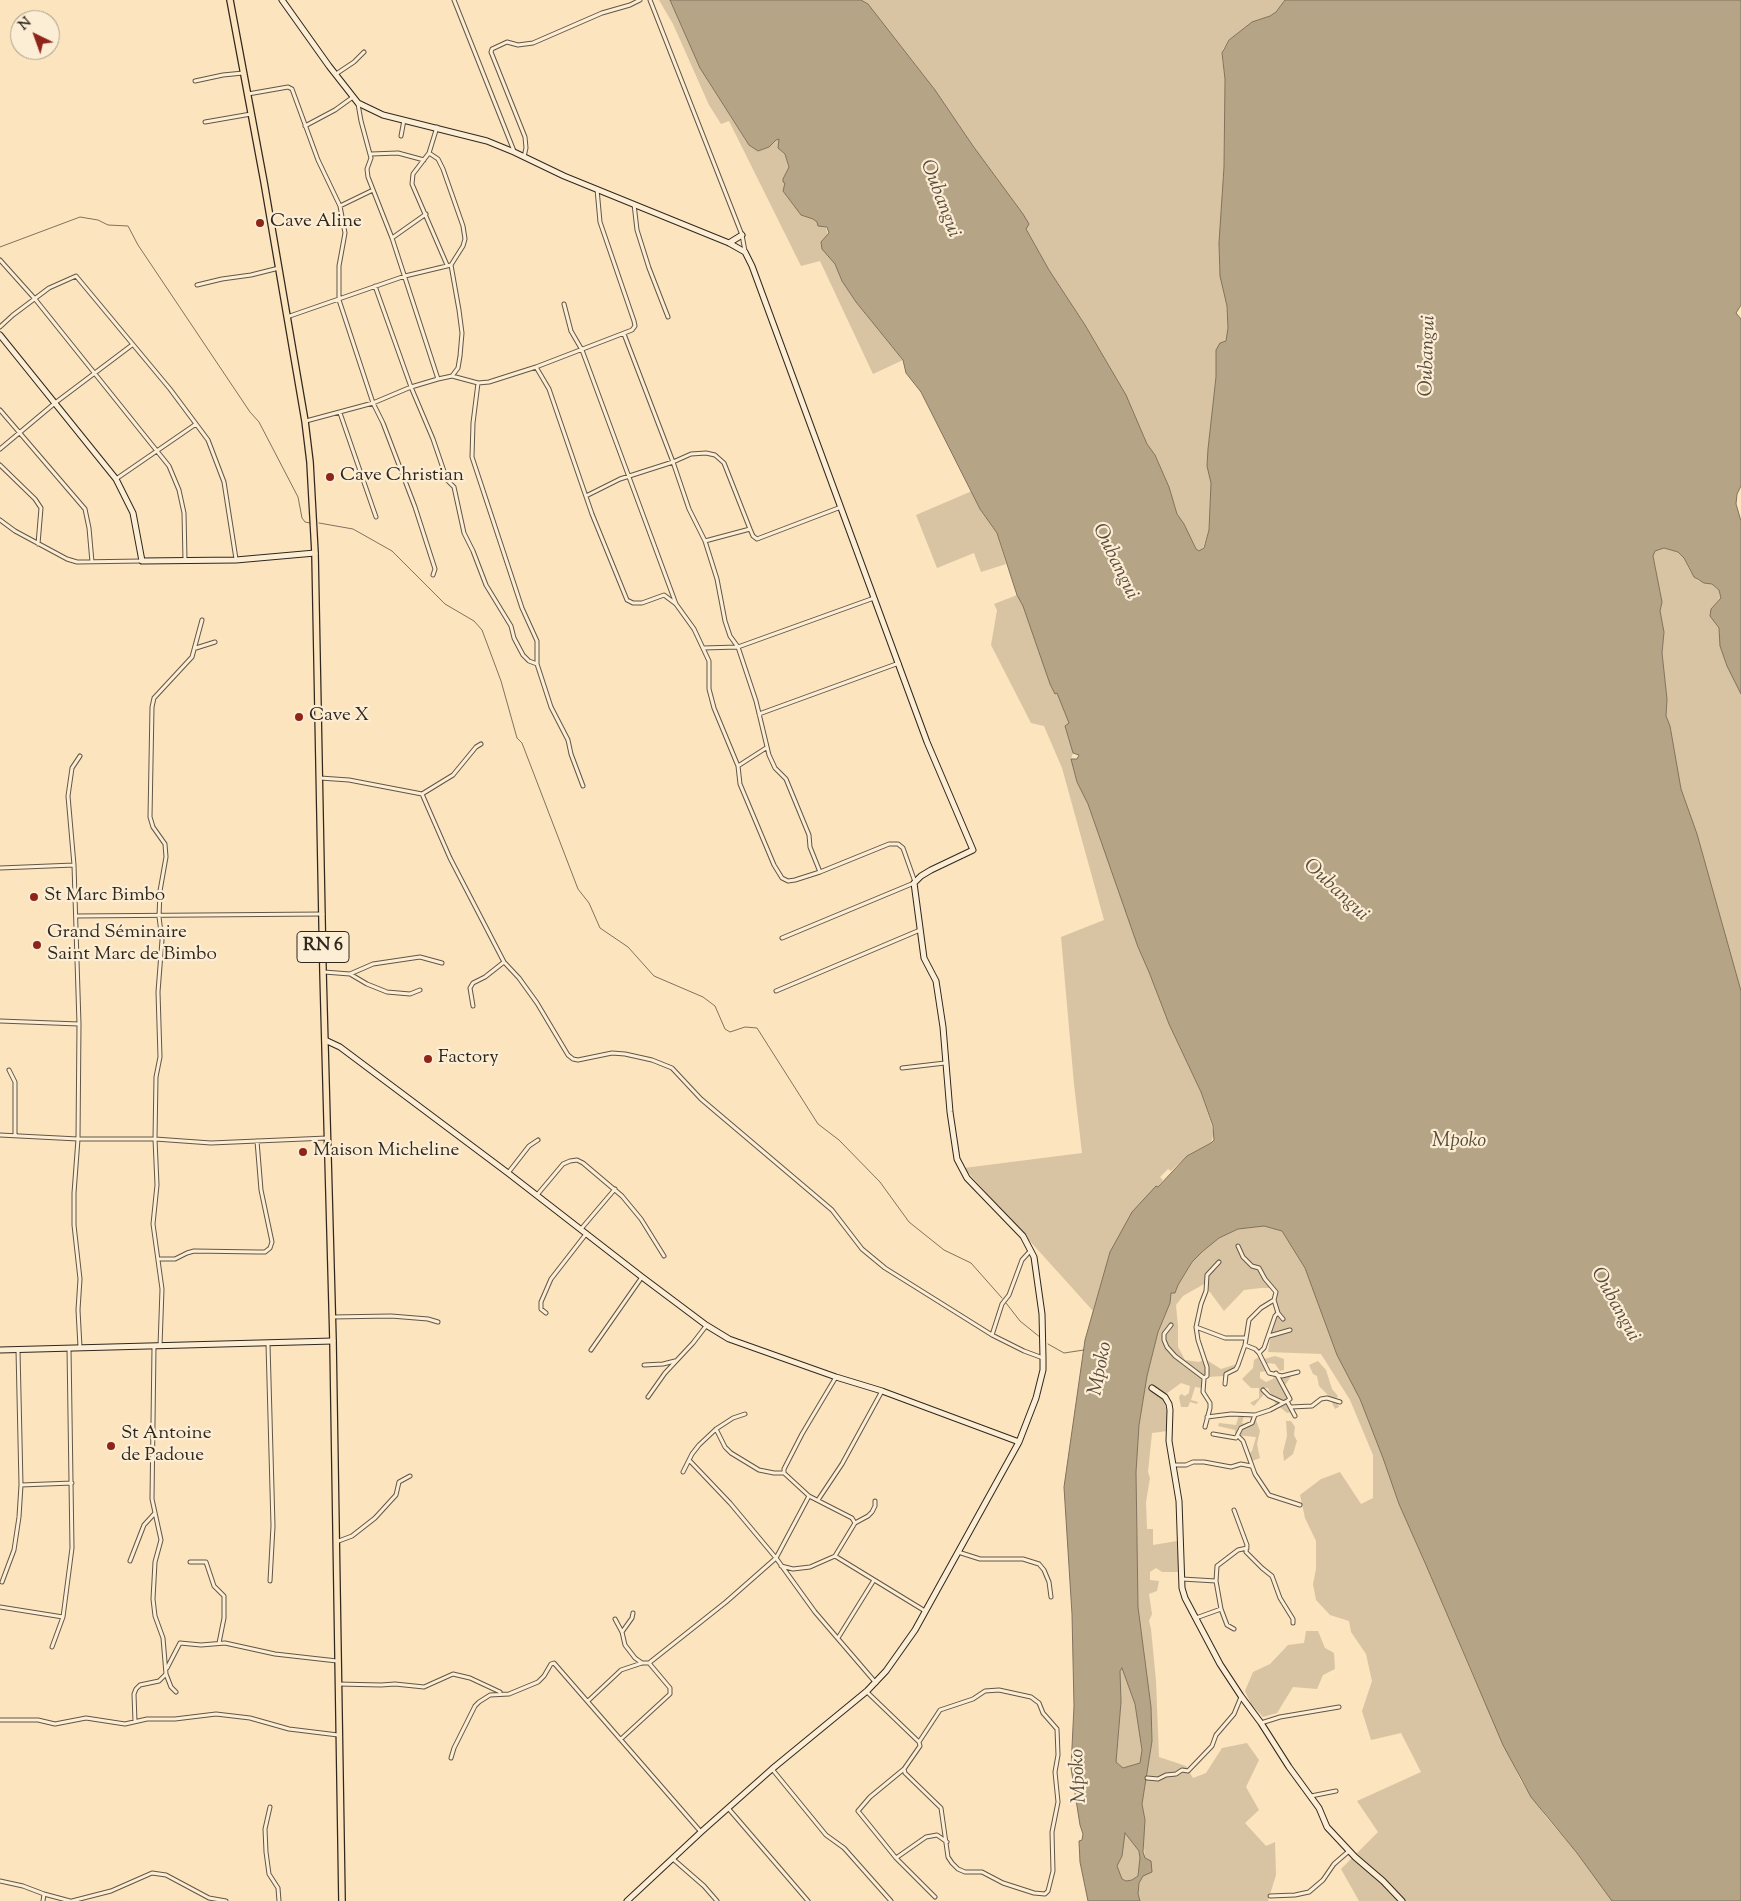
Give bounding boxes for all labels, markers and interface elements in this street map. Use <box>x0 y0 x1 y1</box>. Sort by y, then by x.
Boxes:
north arrow <box>10 10 60 60</box>
text: N <box>15 13 36 36</box>
water label: Oubangui <box>913 157 965 241</box>
place label: Cave Aline <box>270 212 362 234</box>
marker: Cave Aline <box>254 217 266 229</box>
water label: Oubangui <box>1416 315 1442 397</box>
place label: Cave Christian <box>340 466 464 488</box>
marker: Cave Christian <box>324 471 336 483</box>
water label: Oubangui <box>1085 520 1143 604</box>
place label: Cave X <box>309 706 369 728</box>
marker: Cave X <box>293 711 305 723</box>
water label: Oubangui <box>1297 855 1373 927</box>
place label: St Marc Bimbo <box>44 886 165 908</box>
marker: St Marc Bimbo <box>28 891 40 903</box>
place label: Grand Séminaire Saint Marc de Bimbo <box>47 923 217 967</box>
road number: RN 6 <box>297 932 349 962</box>
marker: Grand Séminaire Saint Marc de Bimbo <box>31 939 43 951</box>
place label: Factory <box>438 1048 499 1070</box>
marker: Factory <box>422 1053 434 1065</box>
water label: Mpoko <box>1432 1131 1486 1155</box>
place label: Maison Micheline <box>313 1141 459 1163</box>
marker: Maison Micheline <box>297 1146 309 1158</box>
water label: Oubangui <box>1584 1264 1644 1346</box>
water label: Mpoko <box>1085 1340 1119 1398</box>
place label: St Antoine de Padoue <box>121 1424 212 1468</box>
marker: St Antoine de Padoue <box>105 1440 117 1452</box>
water label: Mpoko <box>1067 1748 1093 1804</box>

